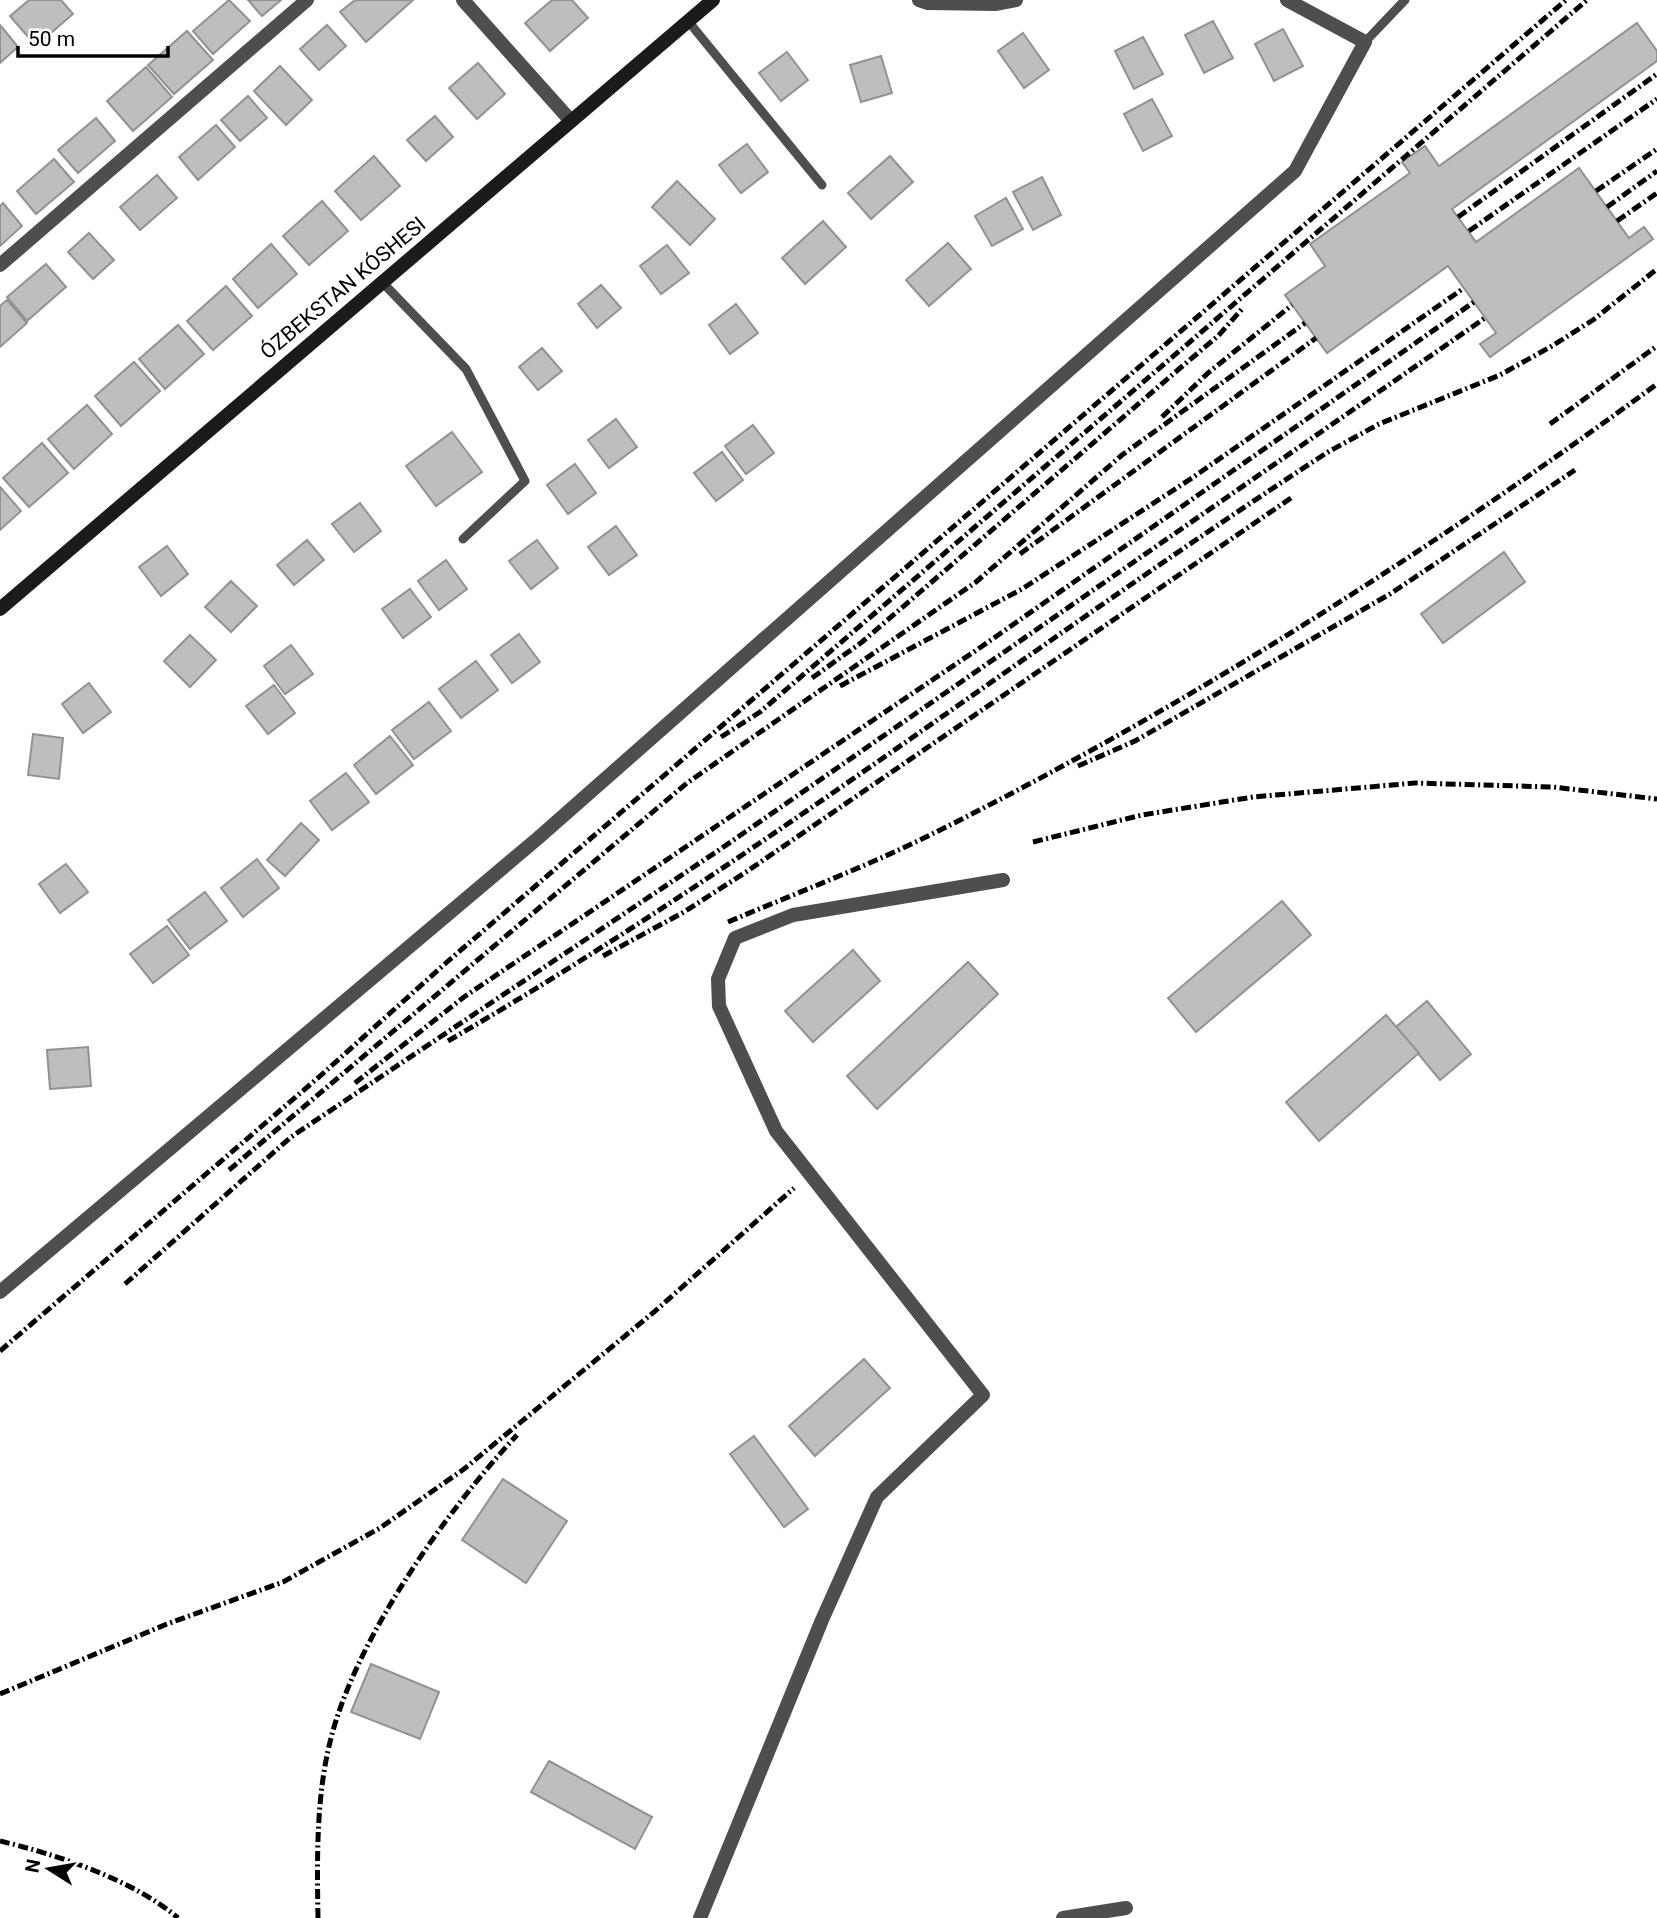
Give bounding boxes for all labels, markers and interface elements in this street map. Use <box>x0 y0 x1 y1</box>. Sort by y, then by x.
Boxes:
scale bar <box>18 14 168 58</box>
text: 50 m <box>28 27 75 51</box>
street label: ÓZBEKSTAN KÓSHESI <box>256 212 430 364</box>
north arrow <box>14 1834 84 1904</box>
text: N <box>20 1857 45 1875</box>

